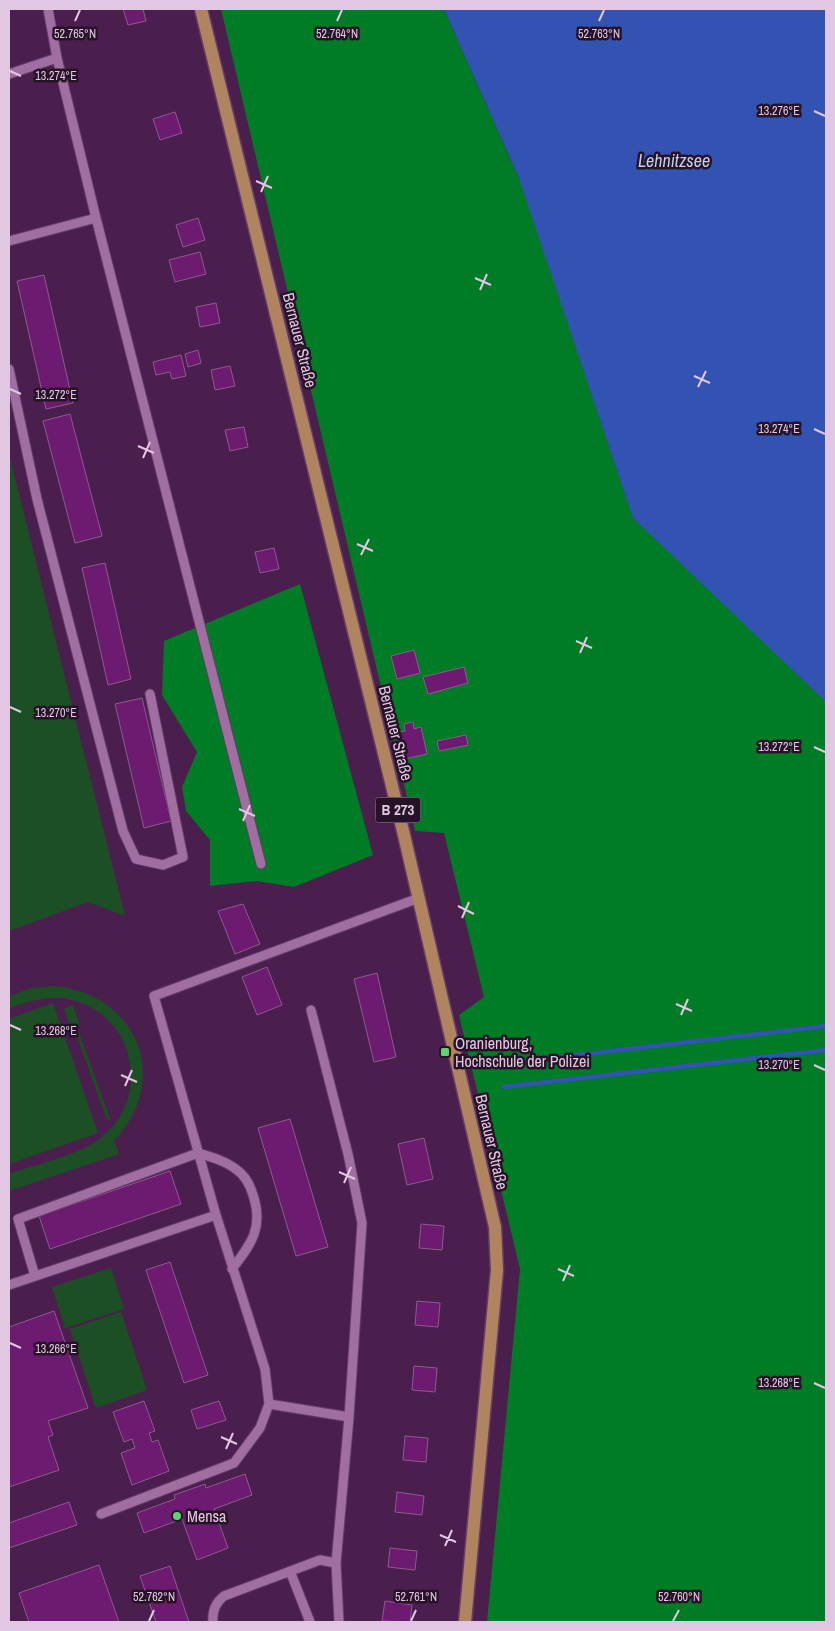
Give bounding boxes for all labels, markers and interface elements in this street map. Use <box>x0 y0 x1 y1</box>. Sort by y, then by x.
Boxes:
text: 52.765°N <box>54 26 96 42</box>
text: 52.764°N <box>316 26 358 42</box>
text: 52.763°N <box>578 26 620 42</box>
text: 13.274°E <box>35 68 77 84</box>
text: 13.276°E <box>758 103 800 119</box>
water label: Lehnitzsee <box>638 148 710 173</box>
street label: Bernauer Straße <box>278 290 322 390</box>
text: 13.272°E <box>35 387 77 403</box>
text: 13.274°E <box>758 421 800 437</box>
street label: Bernauer Straße <box>374 683 418 783</box>
text: 13.270°E <box>35 705 77 721</box>
text: 13.272°E <box>758 739 800 755</box>
road number: B 273 <box>376 798 420 822</box>
text: 13.268°E <box>35 1023 77 1039</box>
place label: Oranienburg, Hochschule der Polizei <box>455 1032 590 1072</box>
marker: Oranienburg, Hochschule der Polizei <box>439 1046 451 1058</box>
text: 13.270°E <box>758 1057 800 1073</box>
street label: Bernauer Straße <box>470 1092 514 1192</box>
text: 13.266°E <box>35 1341 77 1357</box>
text: 13.268°E <box>758 1375 800 1391</box>
place label: Mensa <box>187 1505 227 1527</box>
marker: Mensa <box>171 1510 183 1522</box>
text: 52.762°N <box>133 1589 175 1605</box>
text: 52.761°N <box>395 1589 437 1605</box>
text: 52.760°N <box>658 1589 700 1605</box>

